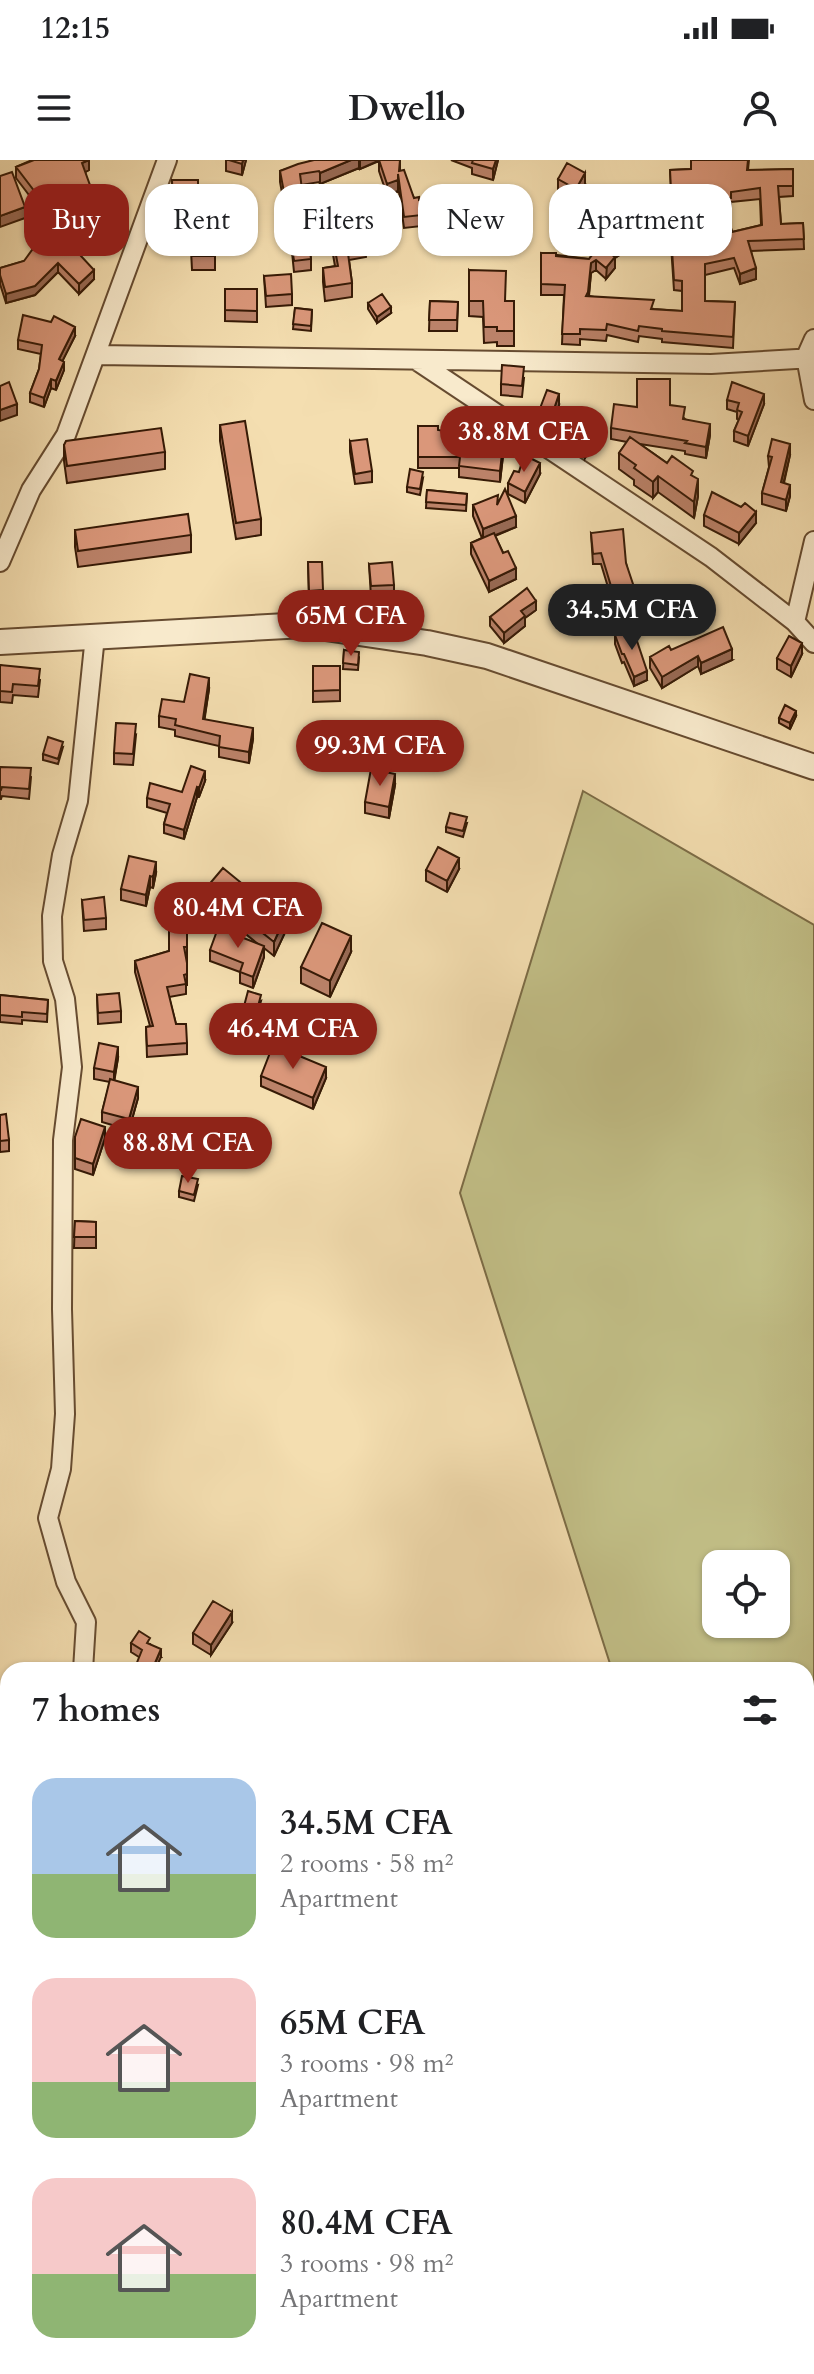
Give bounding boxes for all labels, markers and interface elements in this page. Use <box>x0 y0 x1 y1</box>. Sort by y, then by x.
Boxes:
text: 12:15 <box>40 8 110 49</box>
text: Dwello <box>348 84 466 133</box>
icon: menu <box>32 86 76 130</box>
icon: person <box>738 86 782 130</box>
chip: Buy <box>24 184 129 256</box>
chip: Rent <box>145 184 258 256</box>
chip: Filters <box>274 184 402 256</box>
chip: New <box>418 184 533 256</box>
chip: Apartment <box>549 184 732 256</box>
pin: 38.8M CFA <box>432 406 616 474</box>
text: 38.8M CFA <box>458 414 590 449</box>
pin: 34.5M CFA <box>540 584 724 652</box>
pin: 65M CFA <box>277 590 425 658</box>
text: 34.5M CFA <box>566 592 698 627</box>
text: 65M CFA <box>295 598 407 633</box>
pin: 99.3M CFA <box>288 720 472 788</box>
text: 99.3M CFA <box>314 728 446 763</box>
pin: 80.4M CFA <box>146 882 330 950</box>
text: 80.4M CFA <box>172 890 304 925</box>
pin: 46.4M CFA <box>201 1003 385 1071</box>
text: 46.4M CFA <box>227 1011 359 1046</box>
pin: 88.8M CFA <box>96 1117 280 1185</box>
text: 88.8M CFA <box>122 1125 254 1160</box>
map controls <box>702 1550 790 1638</box>
button: locate <box>702 1550 790 1638</box>
text: 7 homes <box>32 1687 160 1733</box>
icon: filters <box>738 1688 782 1732</box>
text: 34.5M CFA <box>280 1800 453 1846</box>
icon: home <box>96 1810 192 1906</box>
text: 2 rooms · 58 m² <box>280 1846 453 1881</box>
text: Apartment <box>280 1881 398 1916</box>
text: 65M CFA <box>280 2000 425 2046</box>
icon: home <box>96 2010 192 2106</box>
text: 3 rooms · 98 m² <box>280 2046 453 2081</box>
text: Apartment <box>280 2081 398 2116</box>
text: 80.4M CFA <box>280 2200 453 2246</box>
icon: home <box>96 2210 192 2306</box>
text: 3 rooms · 98 m² <box>280 2246 453 2281</box>
text: Apartment <box>280 2281 398 2316</box>

